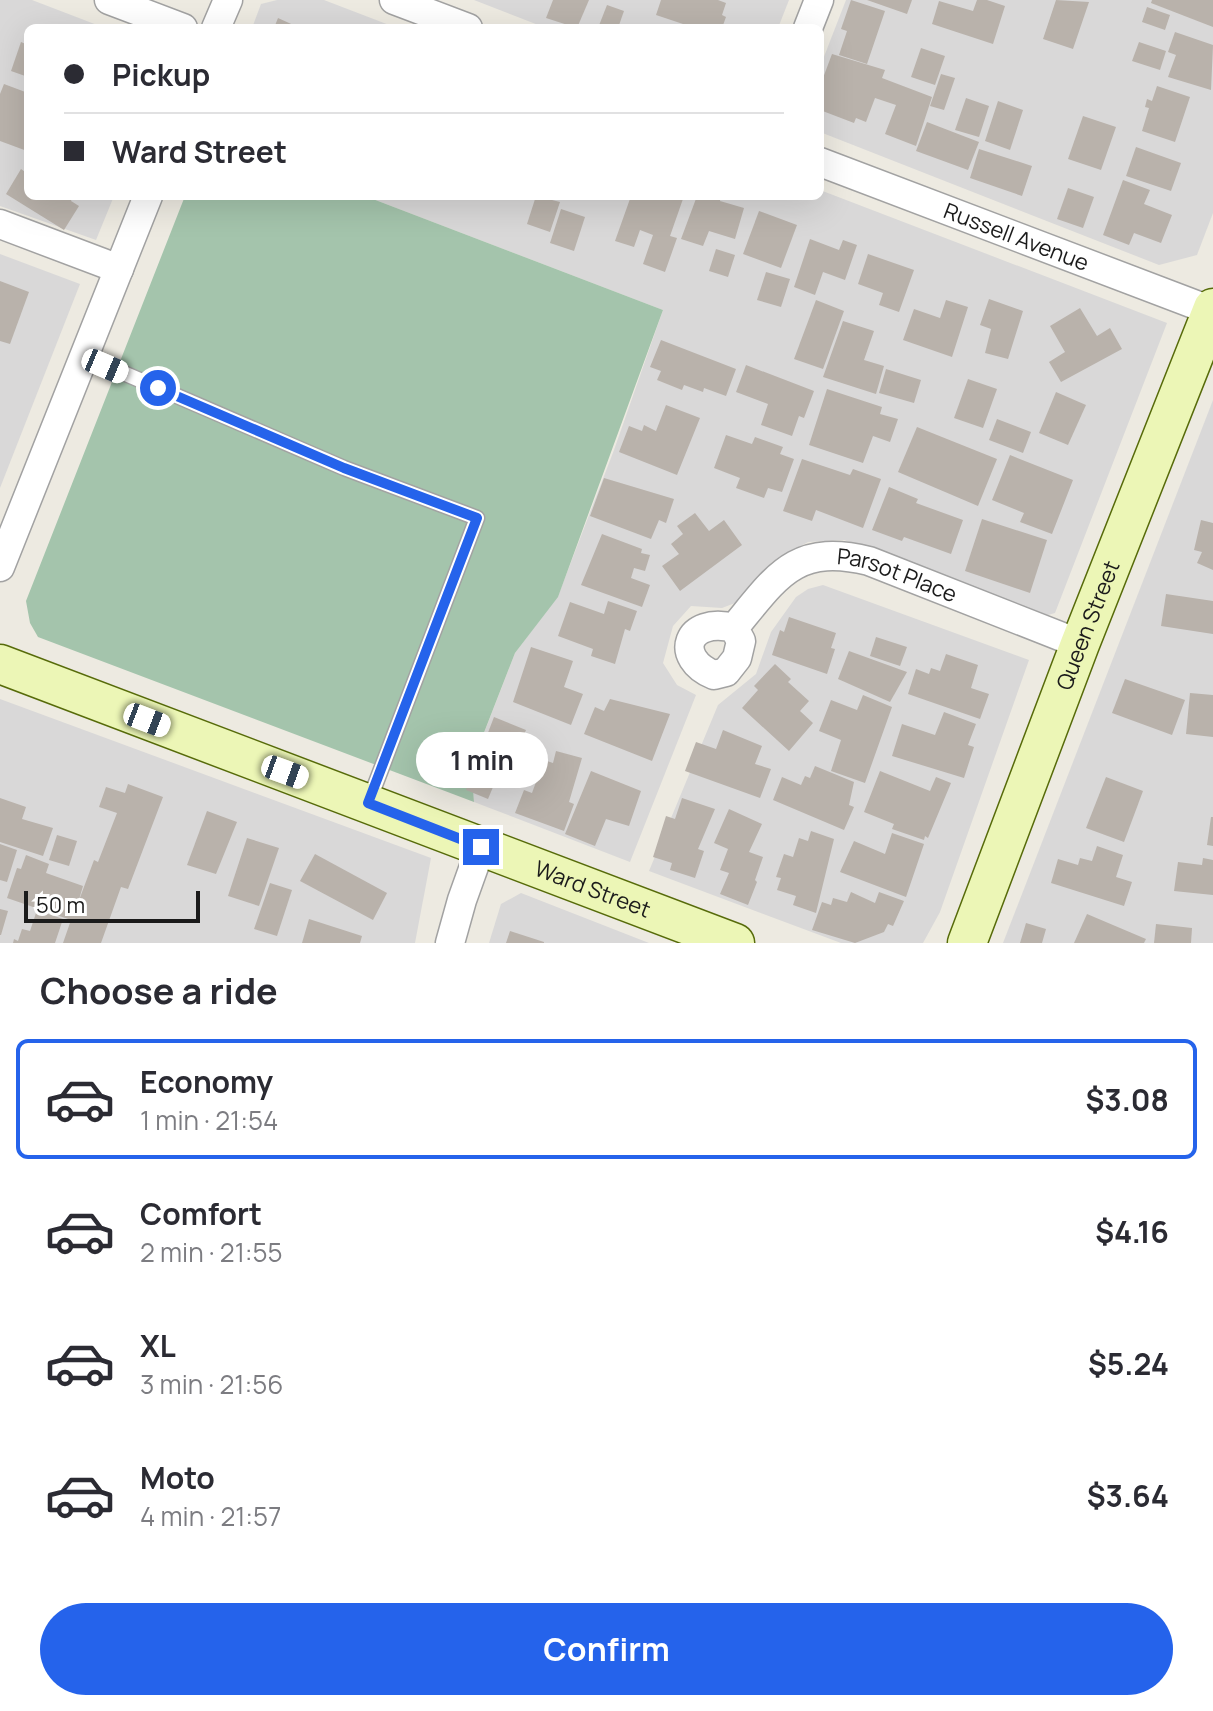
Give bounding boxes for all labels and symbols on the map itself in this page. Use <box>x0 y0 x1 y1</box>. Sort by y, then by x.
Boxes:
street label: Russell Avenue <box>939 195 1093 278</box>
car <box>78 346 132 386</box>
route start <box>140 370 176 406</box>
street label: Parsot Place <box>836 541 962 609</box>
street label: Queen Street <box>1049 556 1127 694</box>
car <box>120 700 174 740</box>
callout: 1 min <box>415 731 547 787</box>
car <box>258 753 312 791</box>
route end <box>463 829 499 865</box>
street label: Ward Street <box>531 853 655 925</box>
scale bar <box>24 887 200 923</box>

